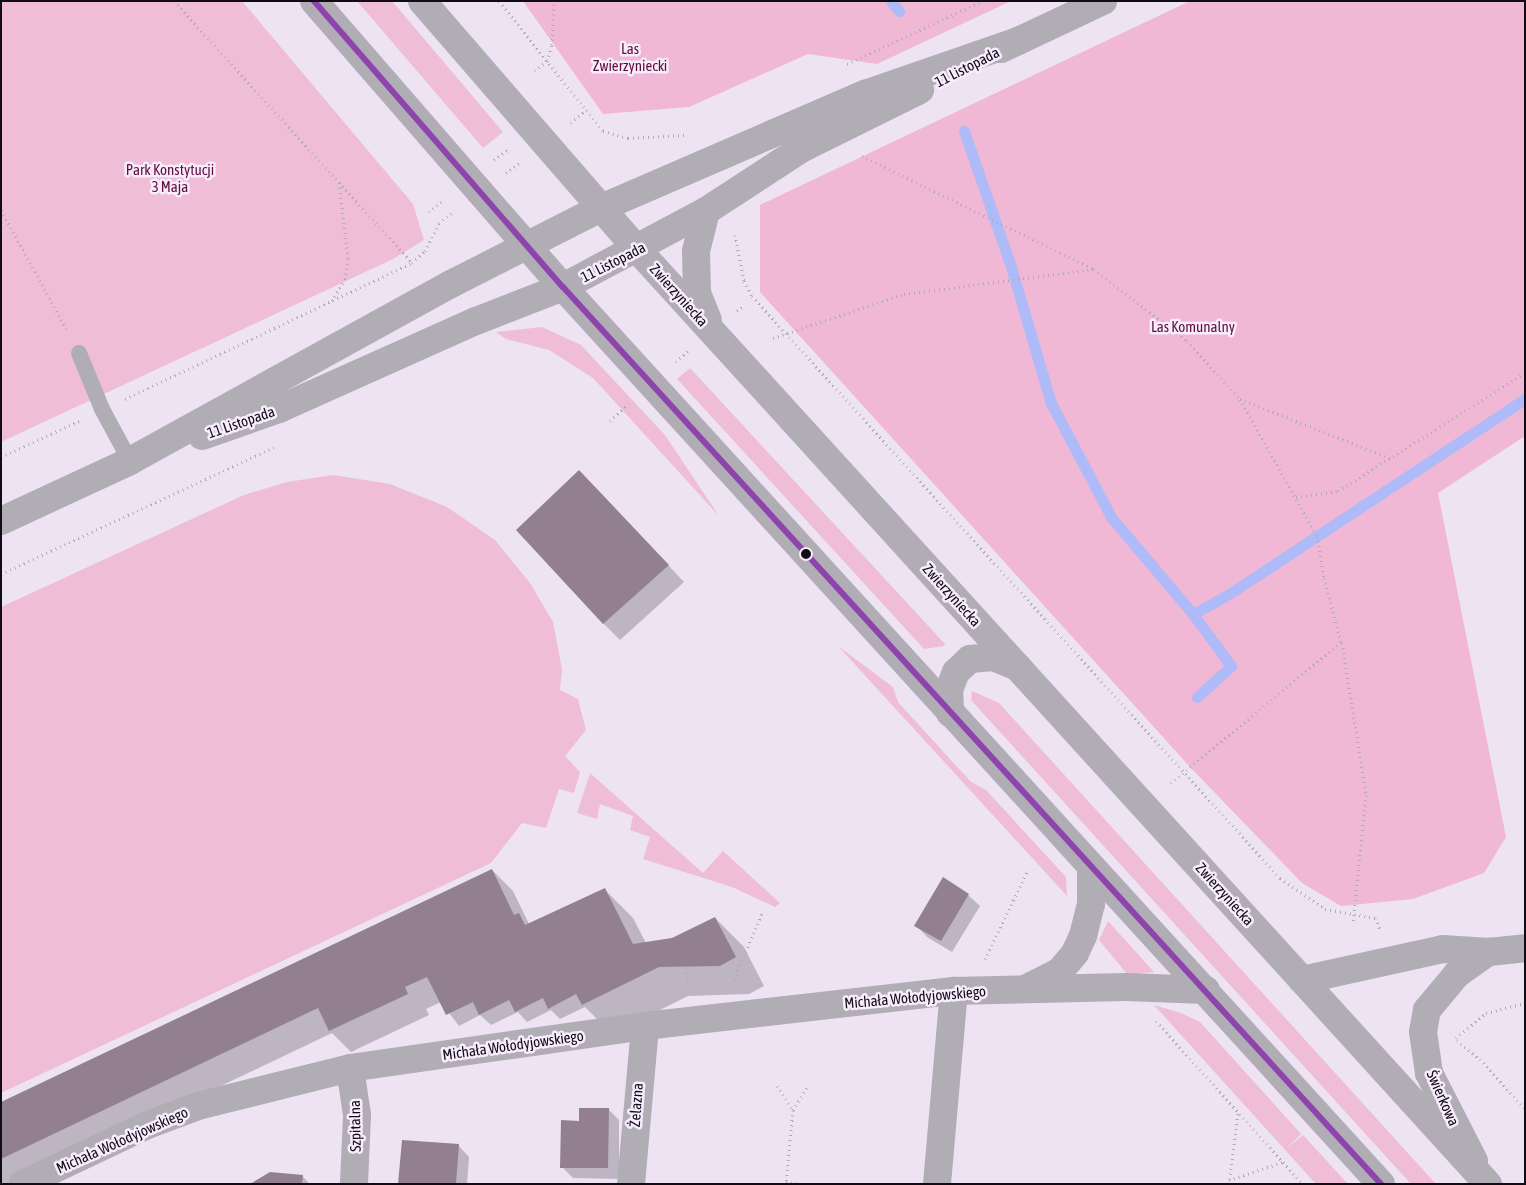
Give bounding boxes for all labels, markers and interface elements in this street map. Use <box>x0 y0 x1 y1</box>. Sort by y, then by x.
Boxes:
park label: Las Zwierzyniecki <box>593 39 667 74</box>
street label: 11 Listopada <box>932 43 1002 91</box>
park label: Park Konstytucji 3 Maja <box>126 160 214 195</box>
street label: 11 Listopada <box>578 238 648 286</box>
street label: Zwierzyniecka <box>646 260 712 330</box>
park label: Las Komunalny <box>1151 318 1235 336</box>
street label: 11 Listopada <box>205 402 277 442</box>
unlabelled marker <box>801 549 811 559</box>
street label: Zwierzyniecka <box>919 560 985 630</box>
street label: Zwierzyniecka <box>1192 859 1258 929</box>
street label: Michała Wołodyjowskiego <box>843 982 987 1012</box>
street label: Michała Wołodyjowskiego <box>441 1026 585 1064</box>
street label: Świerkowa <box>1423 1067 1463 1129</box>
street label: Żelazna <box>625 1082 647 1128</box>
street label: Szpitalna <box>346 1100 364 1152</box>
street label: Michała Wołodyjowskiego <box>53 1103 191 1177</box>

